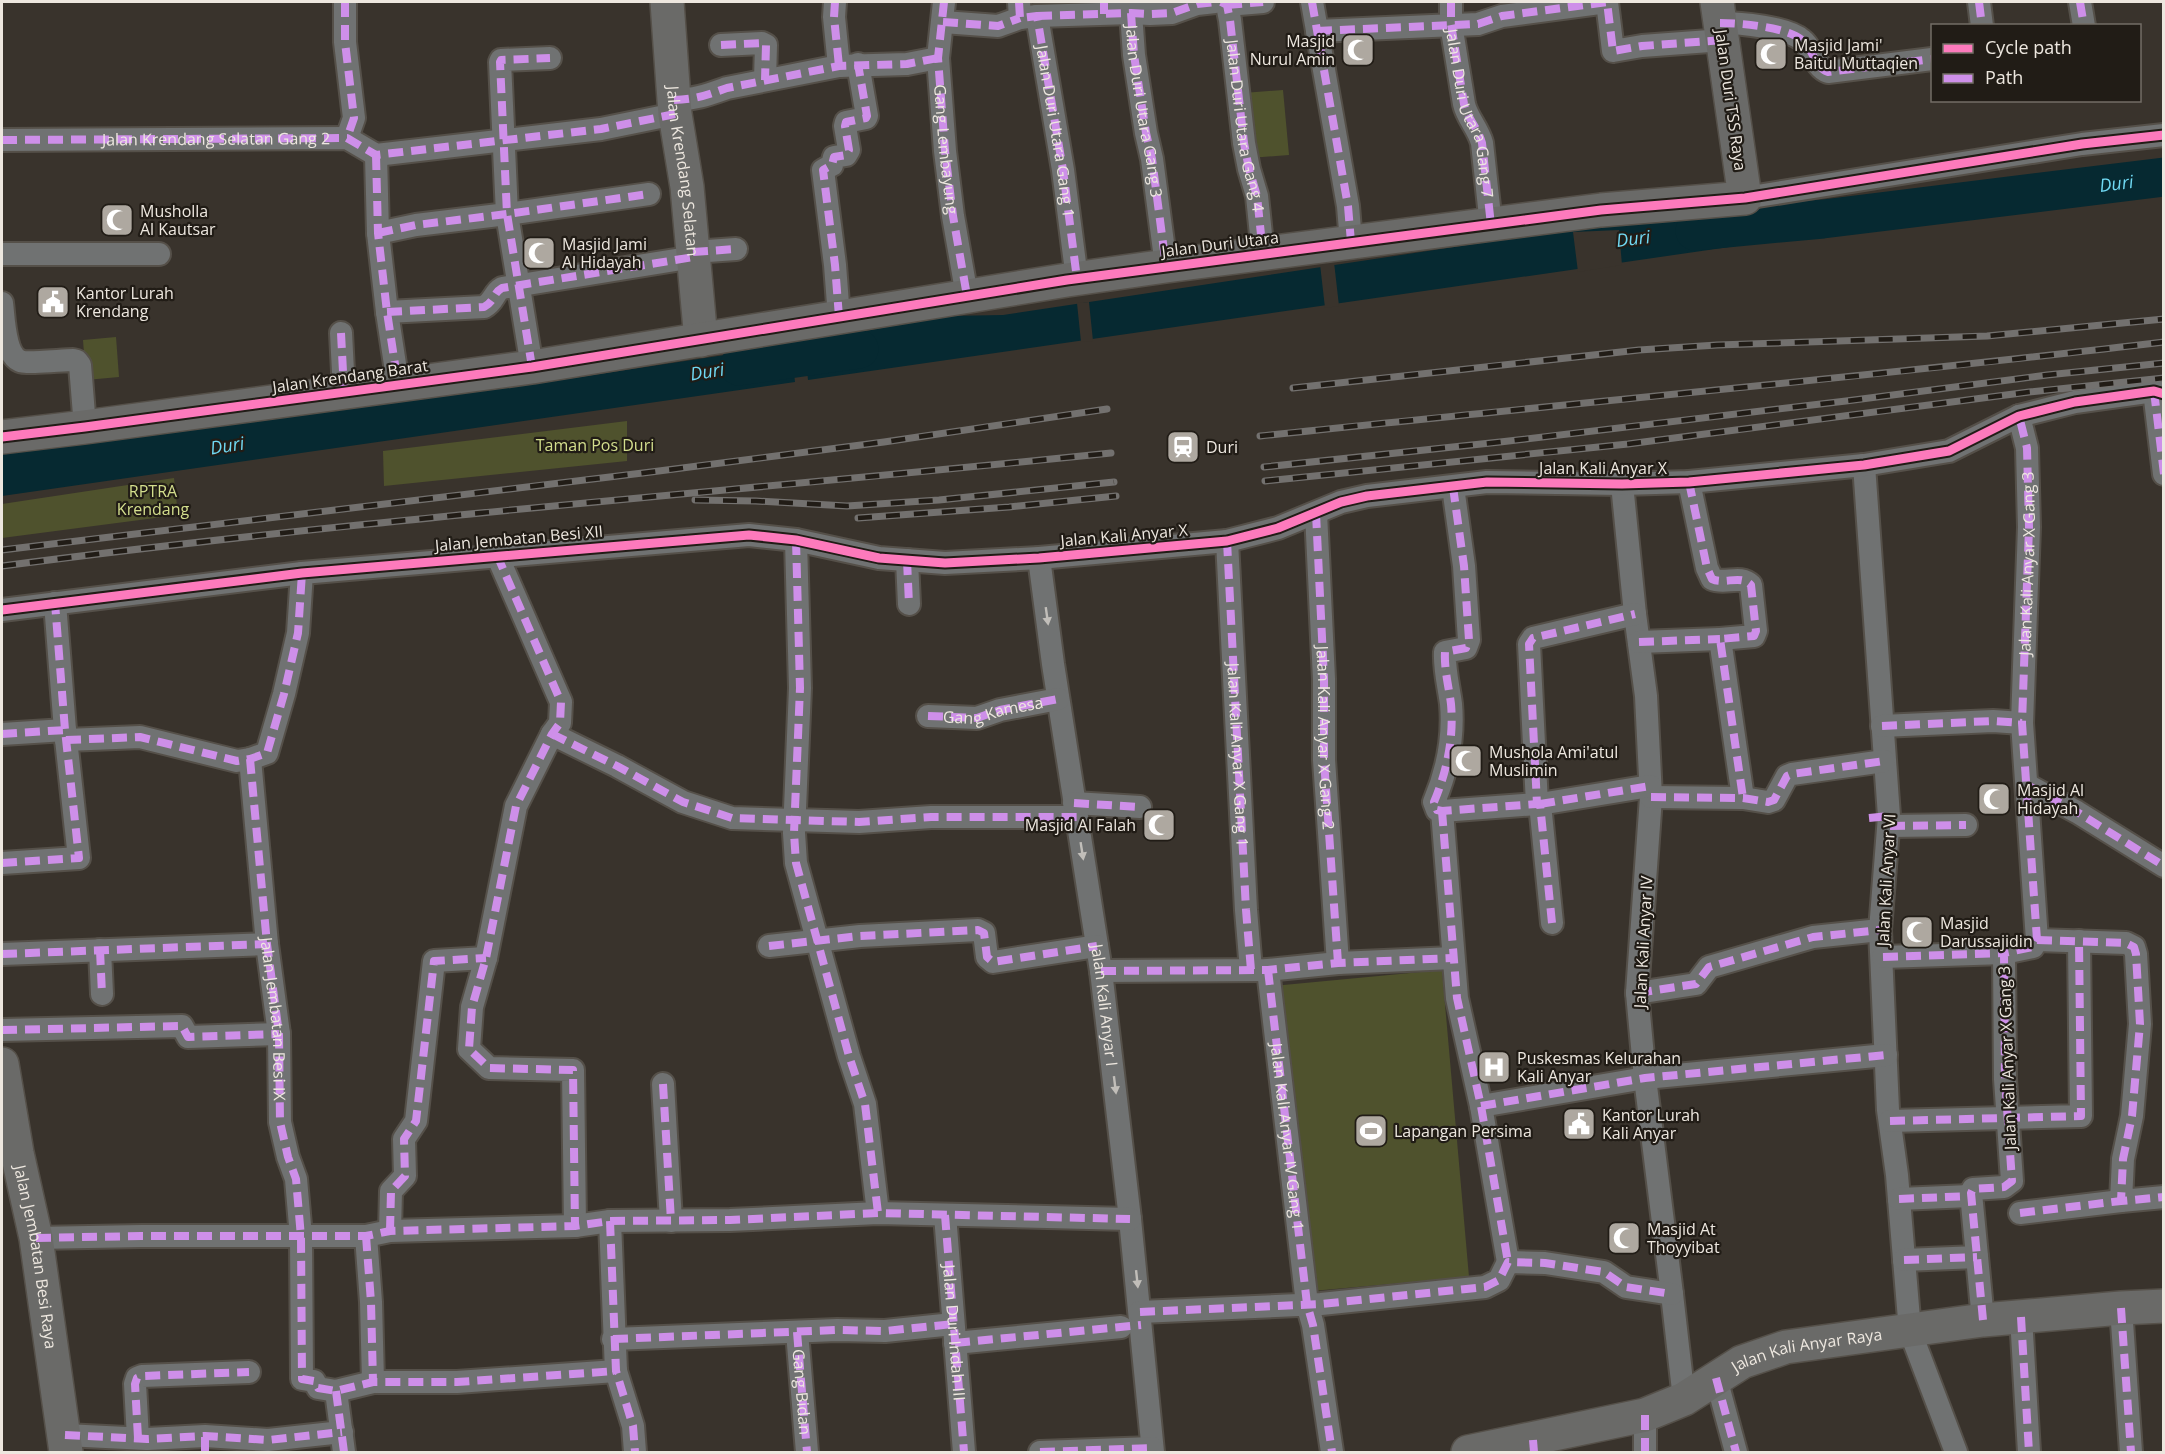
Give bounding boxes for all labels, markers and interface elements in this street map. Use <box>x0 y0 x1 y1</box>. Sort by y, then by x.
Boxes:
street label: Jalan Duri Utara Gang 3 <box>1121 22 1168 199</box>
legend <box>1931 24 2141 102</box>
street label: Jalan Duri Utara Gang 7 <box>1441 25 1499 199</box>
street label: Jalan Duri TSS Raya <box>1710 26 1752 172</box>
place label: Masjid Nurul Amin <box>1250 30 1335 70</box>
mosque icon: Masjid Nurul Amin <box>1340 32 1376 68</box>
place label: Masjid Jami' Baitul Muttaqien <box>1794 34 1918 74</box>
text: Cycle path <box>1985 35 2072 59</box>
street label: Jalan Duri Utara Gang 4 <box>1221 36 1270 213</box>
mosque icon: Masjid Jami' Baitul Muttaqien <box>1753 36 1789 72</box>
street label: Jalan Duri Utara Gang 1 <box>1031 41 1080 219</box>
text: Path <box>1985 65 2023 89</box>
street label: Jalan Krendang Selatan <box>662 83 704 257</box>
street label: Gang Lembayung <box>929 84 964 216</box>
street label: Jalan Krendang Selatan Gang 2 <box>100 127 330 150</box>
water label: Duri <box>2098 169 2135 197</box>
place label: Musholla Al Kautsar <box>140 200 216 240</box>
mosque icon: Musholla Al Kautsar <box>99 202 135 238</box>
water label: Duri <box>1615 224 1652 252</box>
street label: Jalan Duri Utara <box>1158 226 1280 262</box>
place label: Masjid Jami Al Hidayah <box>562 233 647 273</box>
mosque icon: Masjid Jami Al Hidayah <box>521 235 557 271</box>
place label: Kantor Lurah Krendang <box>76 282 174 322</box>
public building icon: Kantor Lurah Krendang <box>35 284 71 320</box>
street label: Jalan Krendang Barat <box>269 354 430 398</box>
water label: Duri <box>688 356 726 386</box>
station icon: Duri <box>1165 429 1201 465</box>
water label: Duri <box>208 430 246 460</box>
park label: Taman Pos Duri <box>536 434 654 456</box>
place label: Duri <box>1206 436 1238 458</box>
street label: Jalan Kali Anyar X <box>1537 457 1668 479</box>
street label: Jalan Kali Anyar X Gang 3 <box>2013 471 2040 658</box>
park label: RPTRA Krendang <box>117 480 189 520</box>
street label: Jalan Kali Anyar X <box>1057 518 1189 552</box>
street label: Jalan Jembatan Besi XII <box>432 520 604 556</box>
one-way arrow <box>1042 607 1051 626</box>
street label: Jalan Kali Anyar X Gang 2 <box>1311 643 1340 831</box>
street label: Jalan Kali Anyar X Gang 1 <box>1222 660 1254 847</box>
street label: Gang Kamesa <box>942 691 1045 730</box>
place label: Mushola Ami'atul Muslimin <box>1489 741 1618 781</box>
mosque icon: Mushola Ami'atul Muslimin <box>1448 743 1484 779</box>
place label: Masjid Al Hidayah <box>2017 779 2084 819</box>
mosque icon: Masjid Al Hidayah <box>1976 781 2012 817</box>
mosque icon: Masjid Al Falah <box>1141 807 1177 843</box>
street label: Jalan Kali Anyar VI <box>1871 813 1900 949</box>
place label: Masjid Al Falah <box>1025 814 1136 836</box>
one-way arrow <box>1078 841 1087 860</box>
street label: Jalan Kali Anyar IV <box>1628 875 1657 1011</box>
place label: Masjid Darussajidin <box>1940 912 2033 952</box>
mosque icon: Masjid Darussajidin <box>1899 914 1935 950</box>
street label: Jalan Jembatan Besi IX <box>255 934 291 1101</box>
street label: Jalan Kali Anyar I <box>1086 940 1123 1068</box>
street label: Jalan Kali Anyar X Gang 3 <box>1993 966 2021 1152</box>
street label: Jalan Kali Anyar IV Gang 1 <box>1265 1040 1309 1232</box>
place label: Puskesmas Kelurahan Kali Anyar <box>1517 1047 1681 1087</box>
hospital icon: Puskesmas Kelurahan Kali Anyar <box>1476 1049 1512 1085</box>
one-way arrow <box>1110 1076 1119 1095</box>
place label: Kantor Lurah Kali Anyar <box>1602 1104 1700 1144</box>
public building icon: Kantor Lurah Kali Anyar <box>1561 1106 1597 1142</box>
sports icon: Lapangan Persima <box>1353 1113 1389 1149</box>
place label: Lapangan Persima <box>1394 1120 1532 1142</box>
street label: Jalan Jembatan Besi Raya <box>9 1161 62 1350</box>
place label: Masjid At Thoyyibat <box>1647 1218 1720 1258</box>
mosque icon: Masjid At Thoyyibat <box>1606 1220 1642 1256</box>
street label: Jalan Duri Indah III <box>938 1262 971 1402</box>
one-way arrow <box>1132 1270 1142 1289</box>
street label: Jalan Kali Anyar Raya <box>1725 1323 1883 1378</box>
street label: Gang Bidan <box>787 1348 817 1436</box>

